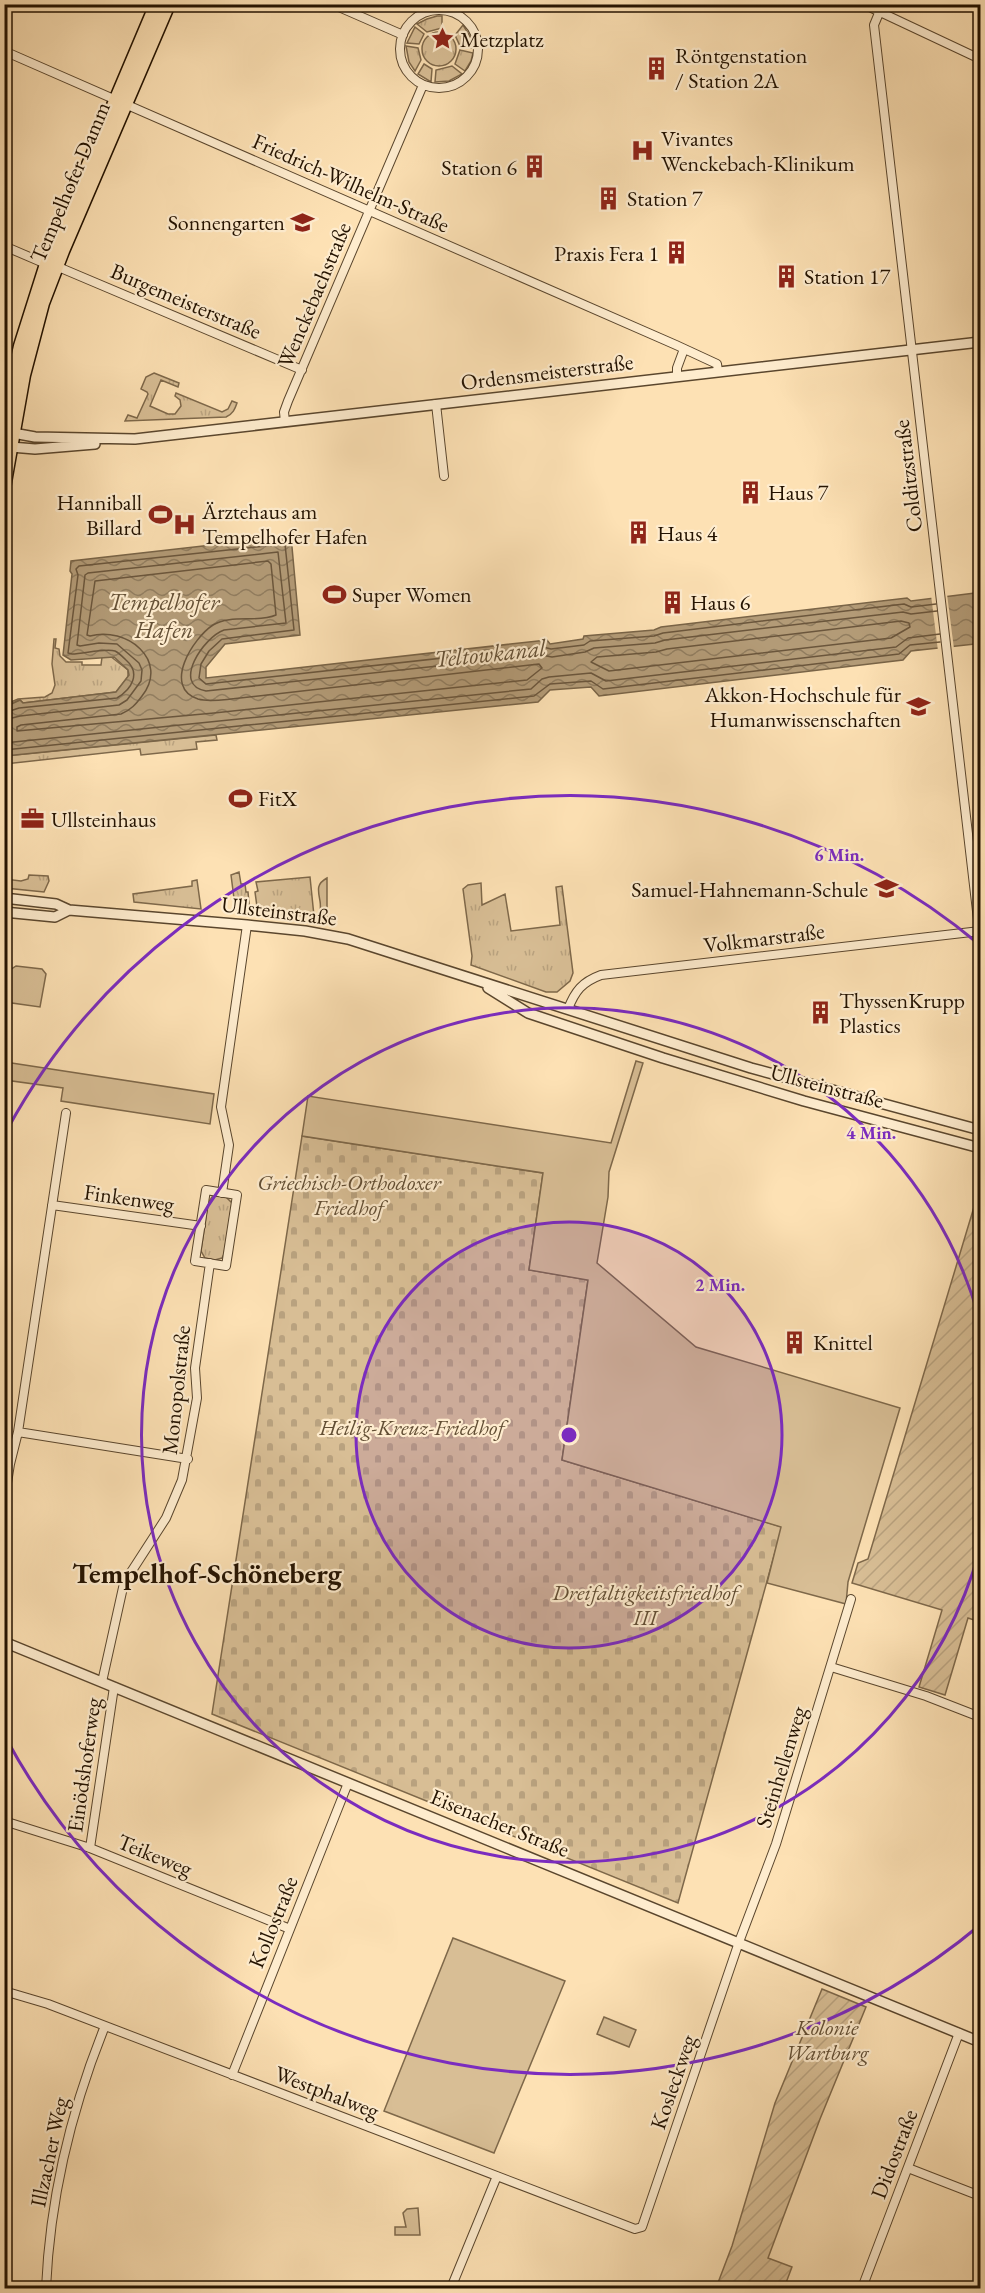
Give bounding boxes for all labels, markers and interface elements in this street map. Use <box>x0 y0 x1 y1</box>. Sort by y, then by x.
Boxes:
place label: Metzplatz <box>460 25 544 54</box>
place icon: Metzplatz <box>429 26 455 52</box>
place label: Röntgenstation / Station 2A <box>675 41 808 95</box>
building icon: Röntgenstation / Station 2A <box>644 55 670 81</box>
street label: Tempelhofer Damm <box>23 97 117 267</box>
place label: Vivantes Wenckebach-Klinikum <box>661 124 855 178</box>
street label: Friedrich-Wilhelm-Straße <box>248 127 454 240</box>
hospital icon: Vivantes Wenckebach-Klinikum <box>630 138 656 164</box>
place label: Station 6 <box>441 153 517 182</box>
building icon: Station 6 <box>522 154 548 180</box>
place label: Station 7 <box>627 184 703 213</box>
building icon: Station 7 <box>596 185 622 211</box>
place label: Sonnengarten <box>168 208 285 237</box>
school or university icon: Sonnengarten <box>290 209 316 235</box>
street label: Wenckebachstraße <box>270 217 358 372</box>
place label: Praxis Fera 1 <box>554 239 659 268</box>
building icon: Praxis Fera 1 <box>664 240 690 266</box>
street label: Burgemeisterstraße <box>106 256 266 346</box>
place label: Station 17 <box>804 262 891 291</box>
building icon: Station 17 <box>773 263 799 289</box>
street label: Ordensmeisterstraße <box>459 347 635 397</box>
street label: Colditzstraße <box>887 418 929 534</box>
place label: Haus 7 <box>768 478 829 507</box>
building icon: Haus 7 <box>737 479 763 505</box>
place label: Hanniball Billard <box>57 488 143 542</box>
place label: Ärztehaus am Tempelhofer Hafen <box>201 497 368 551</box>
sports icon: Hanniball Billard <box>147 502 173 528</box>
hospital icon: Ärztehaus am Tempelhofer Hafen <box>171 511 197 537</box>
place label: Haus 4 <box>657 519 718 548</box>
building icon: Haus 4 <box>626 520 652 546</box>
place label: Super Women <box>352 580 472 609</box>
sports icon: Super Women <box>321 581 347 607</box>
water label: Tempelhofer Hafen <box>109 586 221 645</box>
place label: Haus 6 <box>690 588 751 617</box>
building icon: Haus 6 <box>659 589 685 615</box>
water label: Teltowkanal <box>433 632 548 674</box>
place label: Akkon-Hochschule für Humanwissenschaften <box>703 680 902 734</box>
school or university icon: Akkon-Hochschule für Humanwissenschaften <box>906 694 932 720</box>
place label: FitX <box>258 784 298 813</box>
sports icon: FitX <box>227 785 253 811</box>
place label: Ullsteinhaus <box>51 805 156 834</box>
office icon: Ullsteinhaus <box>20 806 46 832</box>
text: 6 Min. <box>814 843 864 866</box>
place label: Samuel-Hahnemann-Schule <box>631 875 868 904</box>
school or university icon: Samuel-Hahnemann-Schule <box>873 876 899 902</box>
street label: Ullsteinstraße <box>220 890 339 933</box>
street label: Volkmarstraße <box>702 916 827 960</box>
place label: ThyssenKrupp Plastics <box>839 986 965 1040</box>
building icon: ThyssenKrupp Plastics <box>808 1000 834 1026</box>
street label: Ullsteinstraße <box>767 1057 887 1115</box>
text: 4 Min. <box>846 1121 896 1144</box>
park label: Griechisch-Orthodoxer Friedhof <box>257 1168 442 1222</box>
street label: Finkenweg <box>82 1177 176 1219</box>
text: 2 Min. <box>695 1273 745 1296</box>
street label: Monopolstraße <box>155 1324 197 1456</box>
place label: Knittel <box>813 1328 873 1357</box>
building icon: Knittel <box>782 1329 808 1355</box>
park label: Heilig-Kreuz-Friedhof <box>319 1413 509 1442</box>
centre of rings <box>559 1425 579 1445</box>
district label: Tempelhof-Schöneberg <box>72 1555 343 1591</box>
park label: Dreifaltigkeitsfriedhof III <box>551 1578 743 1632</box>
street label: Einödshoferweg <box>60 1695 108 1834</box>
street label: Steinhellenweg <box>749 1702 813 1831</box>
street label: Eisenacher Straße <box>426 1782 574 1864</box>
street label: Teikeweg <box>113 1827 197 1883</box>
street label: Kollostraße <box>241 1871 305 1972</box>
park label: Kolonie Wartburg <box>785 2013 870 2067</box>
street label: Kosleckweg <box>643 2030 703 2133</box>
street label: Westphalweg <box>271 2059 384 2125</box>
street label: Illzacher Weg <box>23 2094 75 2210</box>
street label: Didostraße <box>864 2105 924 2203</box>

